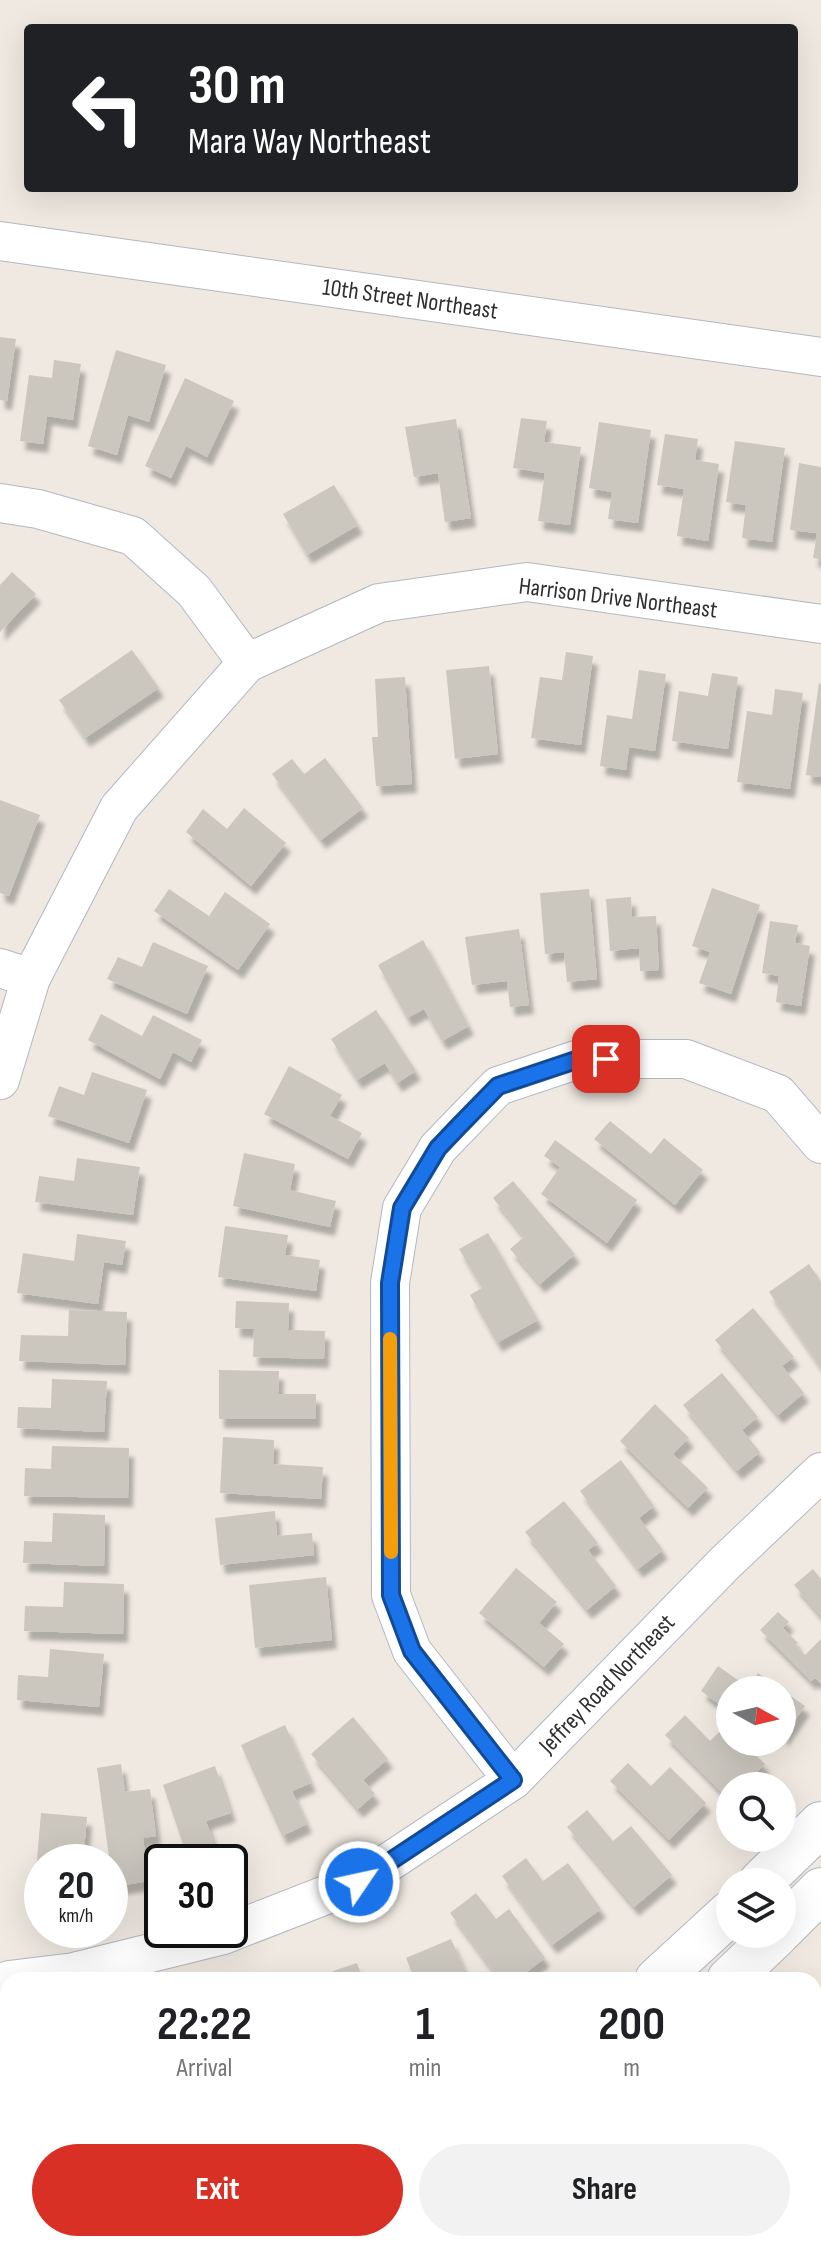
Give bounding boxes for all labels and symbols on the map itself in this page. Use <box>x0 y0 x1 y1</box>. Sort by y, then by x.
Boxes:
street label: 10th Street Northeast <box>320 272 500 326</box>
street label: Harrison Drive Northeast <box>517 571 719 625</box>
pin <box>572 1025 640 1093</box>
street label: Jeffrey Road Northeast <box>532 1608 681 1761</box>
north arrow <box>716 1676 796 1756</box>
position arrow <box>317 1840 401 1924</box>
speed limit sign: 30 <box>144 1844 248 1948</box>

